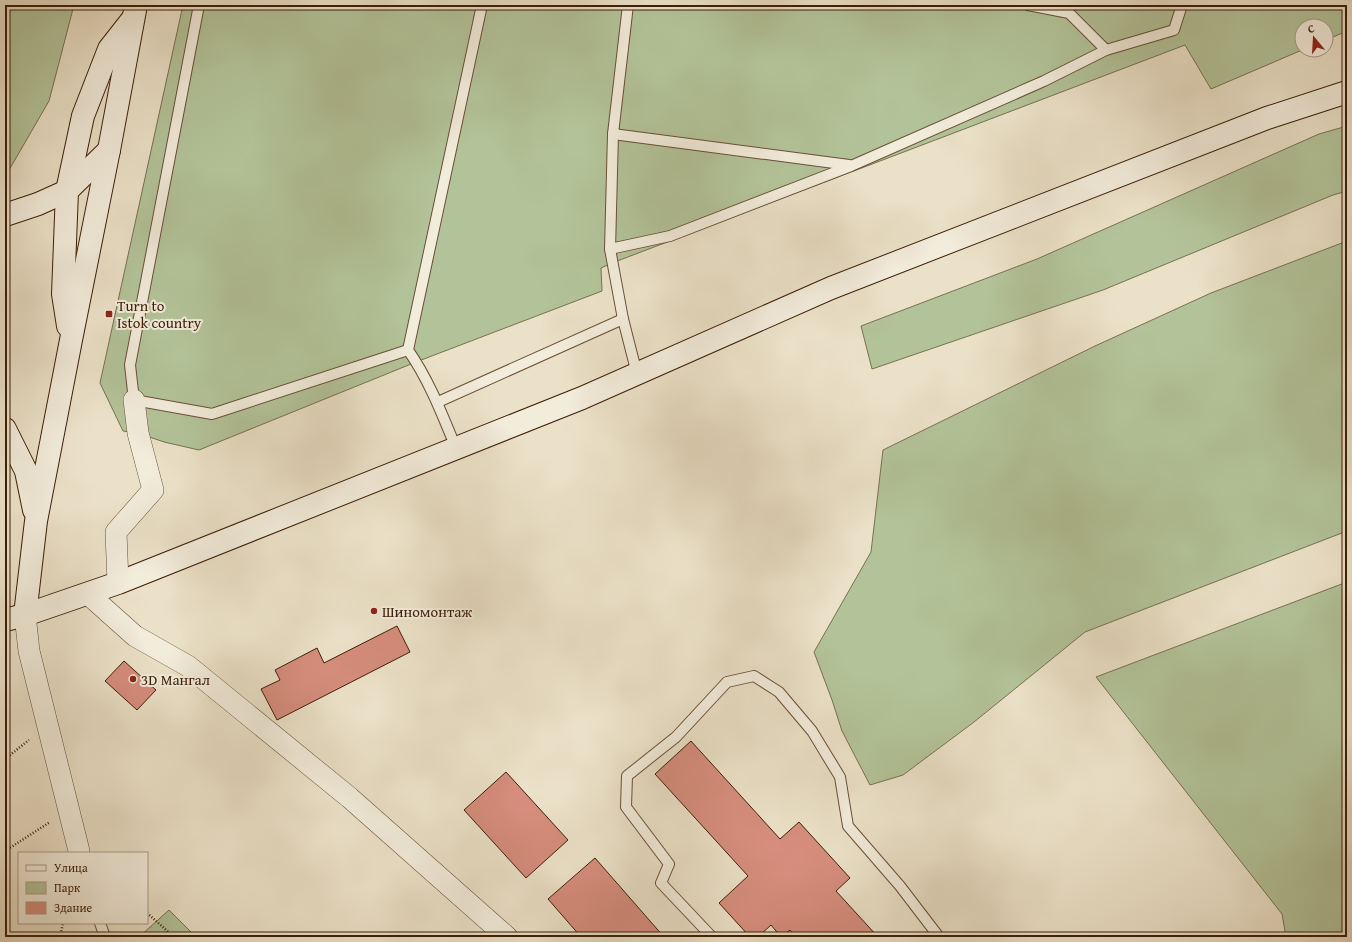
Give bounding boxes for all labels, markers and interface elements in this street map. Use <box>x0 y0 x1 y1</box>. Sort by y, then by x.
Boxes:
north arrow <box>1294 18 1334 58</box>
text: С <box>1305 20 1316 37</box>
place label: Turn to Istok country <box>117 295 202 333</box>
marker: Turn to Istok country <box>104 309 114 319</box>
place label: Шиномонтаж <box>382 601 472 622</box>
marker: Шиномонтаж <box>369 606 379 616</box>
place label: 3D Мангал <box>141 669 210 690</box>
marker: 3D Мангал <box>128 674 138 684</box>
legend <box>18 852 148 924</box>
text: Улица <box>54 859 88 876</box>
text: Парк <box>54 879 81 896</box>
text: Здание <box>54 899 93 916</box>

